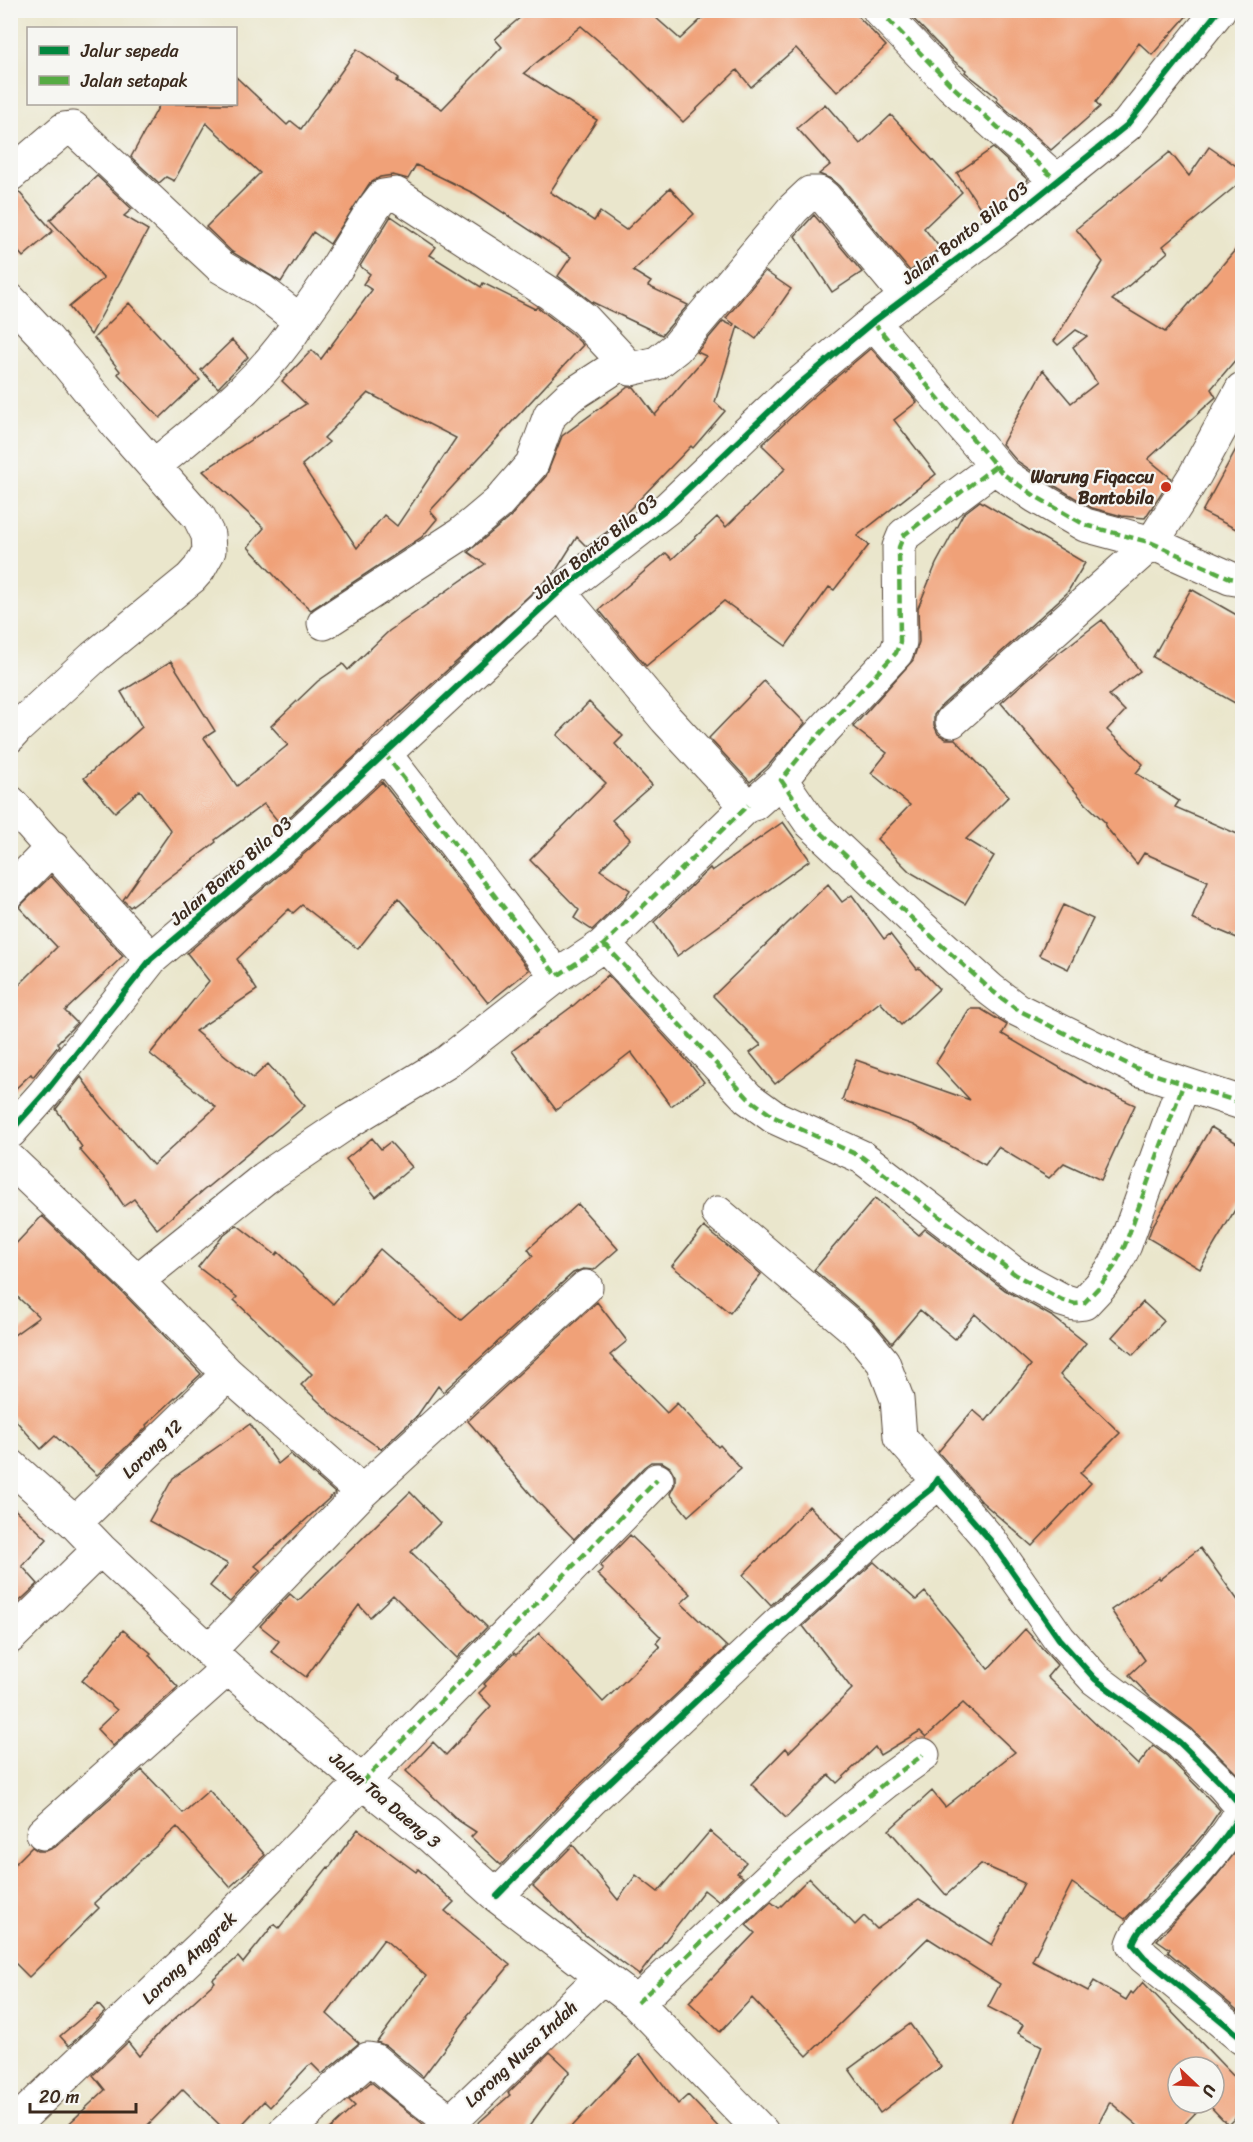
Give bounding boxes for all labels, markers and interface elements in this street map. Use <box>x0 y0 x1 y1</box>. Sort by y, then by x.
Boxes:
legend <box>27 27 237 105</box>
text: Jalur sepeda <box>80 35 180 67</box>
text: Jalan setapak <box>80 65 188 97</box>
street label: Jalan Bonto Bila 03 <box>893 173 1036 294</box>
place label: Warung Fiqaccu Bontobila <box>1030 461 1154 514</box>
marker: Warung Fiqaccu Bontobila <box>1159 480 1173 494</box>
street label: Jalan Bonto Bila 03 <box>524 486 665 609</box>
street label: Jalan Bonto Bila 03 <box>161 808 300 934</box>
street label: Lorong 12 <box>114 1411 190 1487</box>
street label: Jalan Toa Daeng 3 <box>321 1743 448 1857</box>
street label: Lorong Anggrek <box>134 1903 245 2012</box>
street label: Lorong Nusa Indah <box>457 1992 585 2116</box>
north arrow <box>1166 2055 1226 2115</box>
scale bar <box>30 2076 136 2114</box>
text: U <box>1193 2080 1225 2103</box>
text: 20 m <box>39 2081 79 2113</box>

